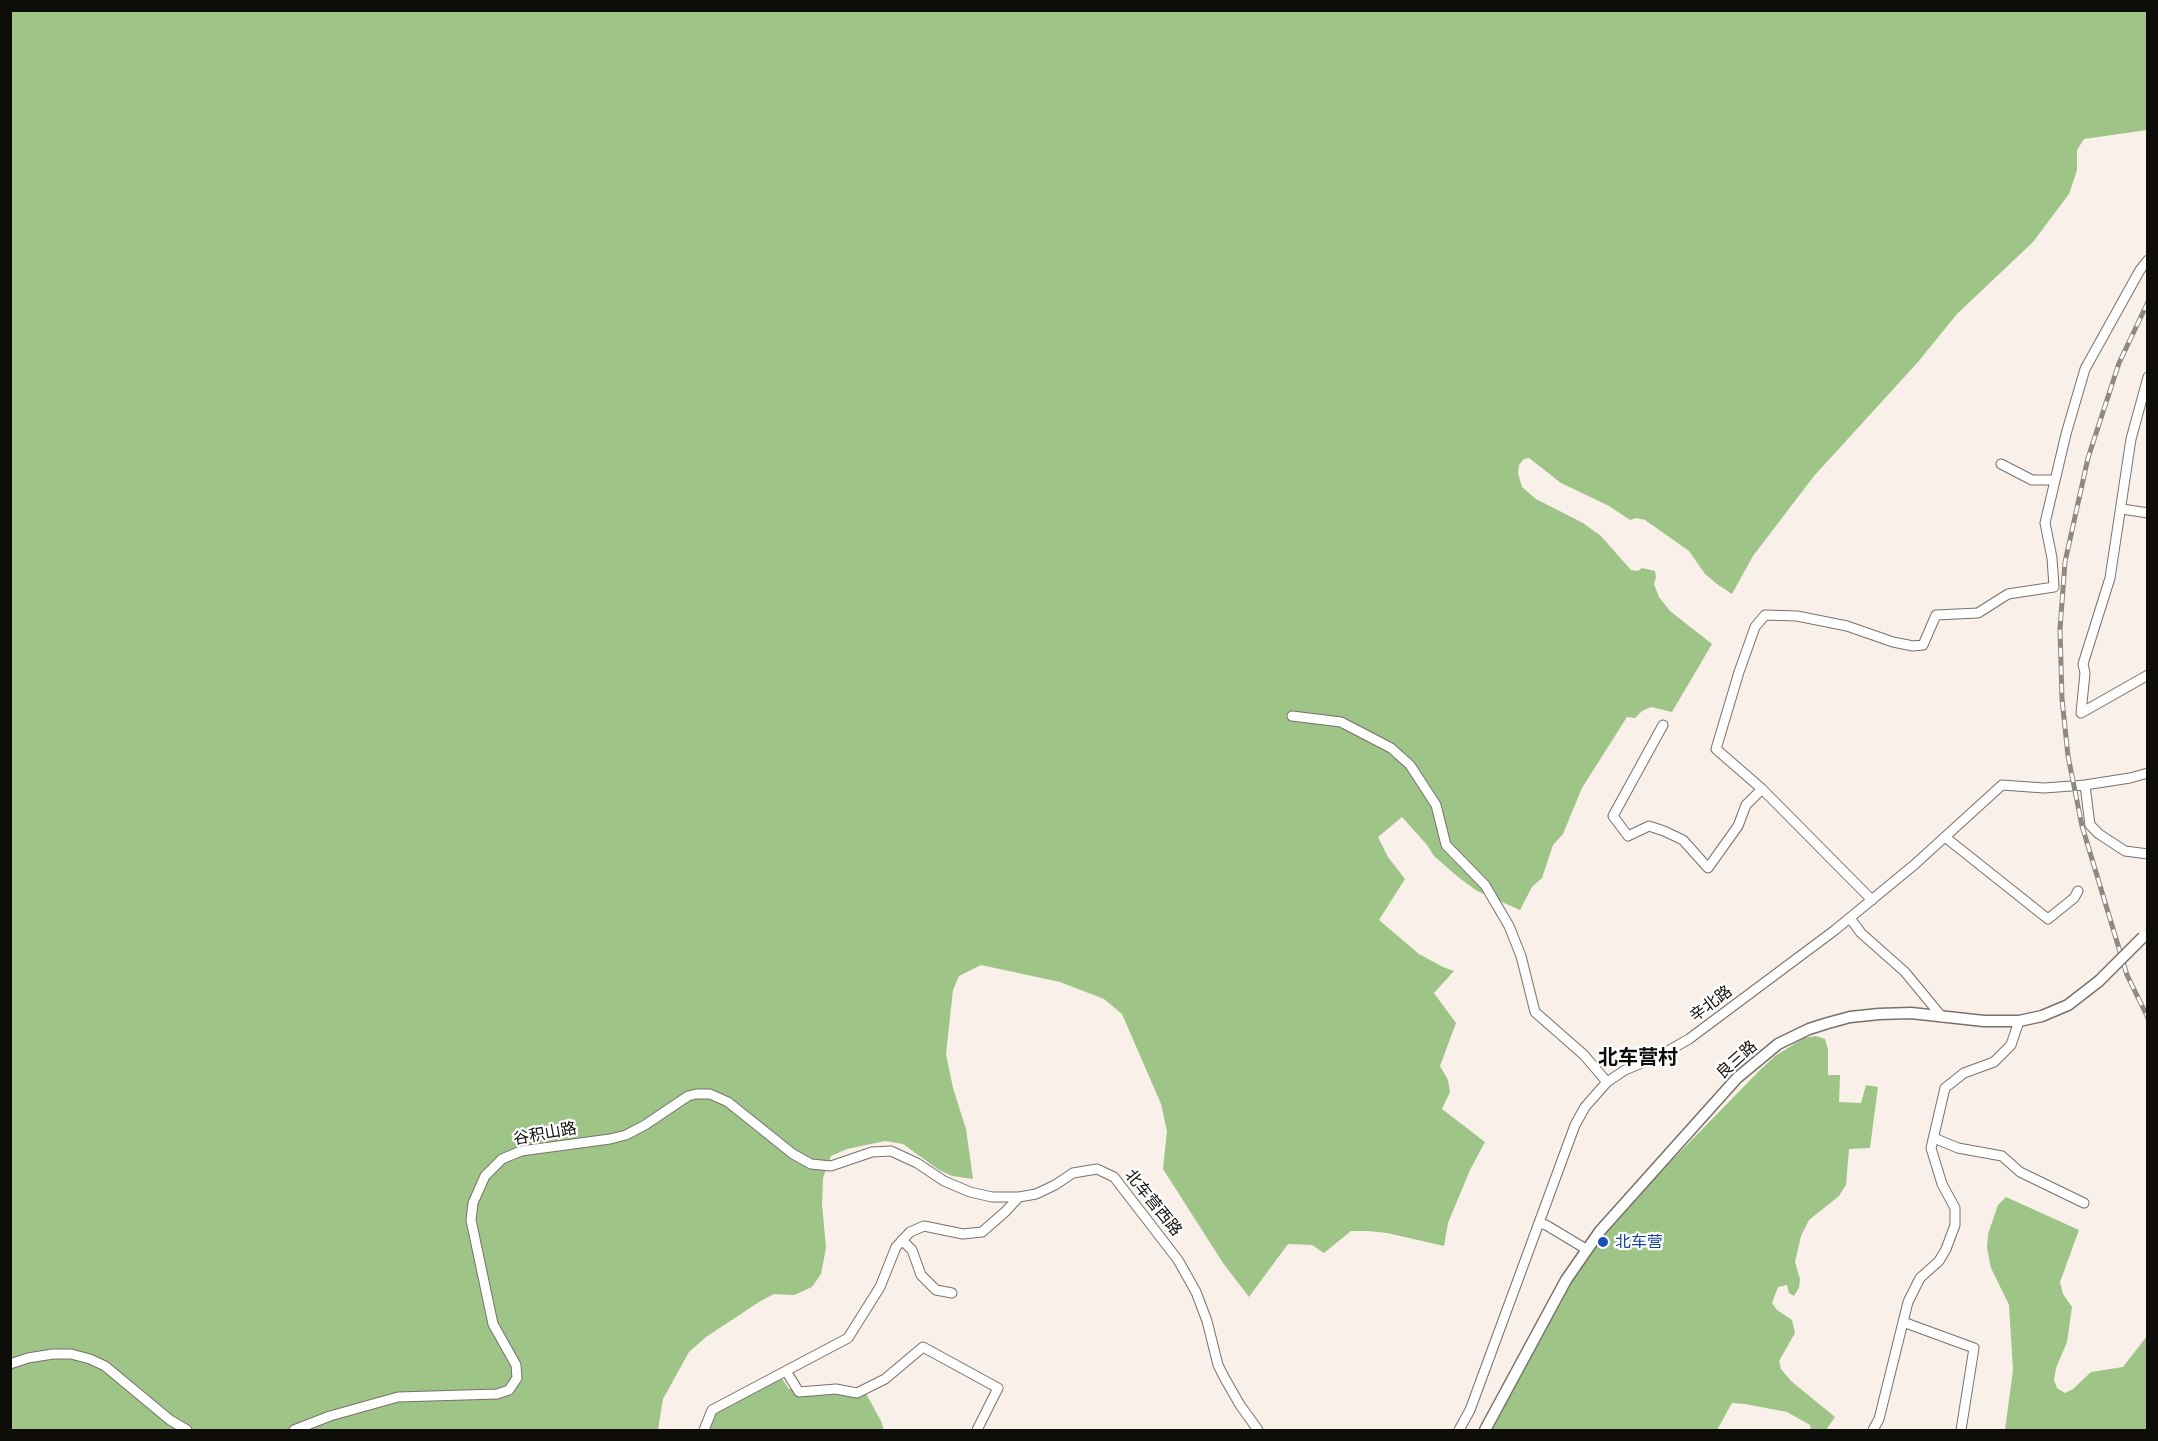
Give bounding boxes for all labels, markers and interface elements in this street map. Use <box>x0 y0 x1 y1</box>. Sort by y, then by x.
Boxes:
street label: 辛北路 <box>1686 982 1736 1026</box>
street label: 良三路 <box>1713 1037 1761 1083</box>
district label: 北车营村 <box>1598 1046 1678 1070</box>
street label: 谷积山路 <box>512 1119 578 1149</box>
street label: 北车营西路 <box>1120 1166 1186 1240</box>
place label: 北车营 <box>1615 1232 1663 1252</box>
marker: 北车营 <box>1596 1235 1610 1249</box>

